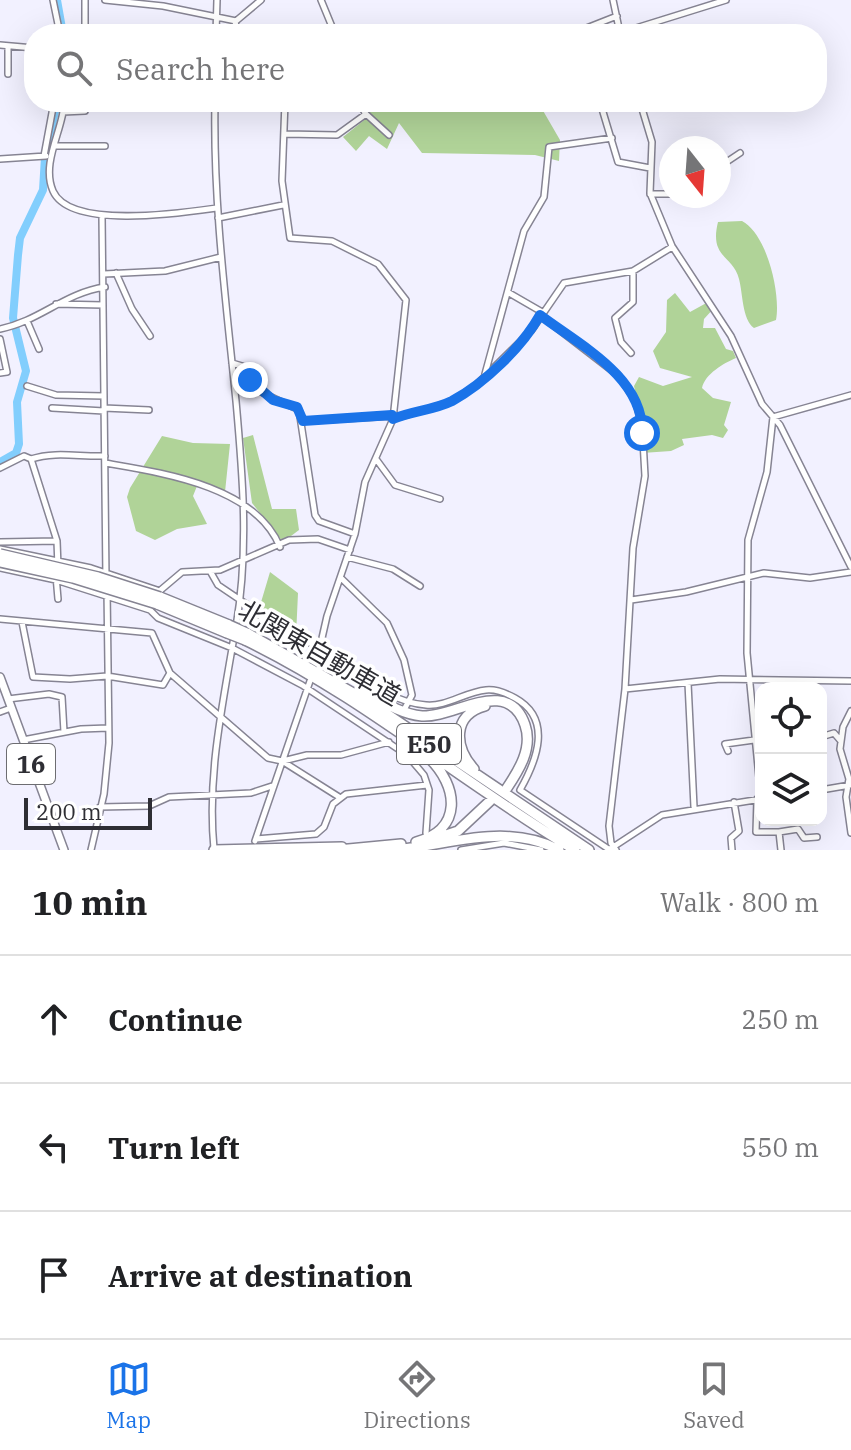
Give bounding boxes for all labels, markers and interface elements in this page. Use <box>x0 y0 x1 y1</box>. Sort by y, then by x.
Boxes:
search box <box>24 24 827 112</box>
icon: search <box>52 46 96 90</box>
text: Search here <box>116 49 285 88</box>
north arrow <box>659 136 731 208</box>
route end <box>232 362 268 398</box>
route start <box>624 415 660 451</box>
street label: 北関東自動車道 <box>233 592 407 712</box>
map controls <box>755 682 827 826</box>
button: locate <box>755 682 827 754</box>
road number: E50 <box>397 724 461 764</box>
road number: 16 <box>7 744 55 784</box>
button: layers <box>755 754 827 826</box>
scale bar <box>24 794 152 830</box>
text: 200 m <box>36 797 102 826</box>
text: 10 min <box>32 880 148 924</box>
text: Walk · 800 m <box>660 885 819 919</box>
icon: ahead <box>32 997 76 1041</box>
text: Continue <box>108 1000 243 1039</box>
text: 250 m <box>741 1002 819 1036</box>
icon: left <box>32 1125 76 1169</box>
text: Turn left <box>108 1128 240 1167</box>
text: 550 m <box>741 1130 819 1164</box>
icon: arrive <box>32 1253 76 1297</box>
text: Arrive at destination <box>108 1256 413 1295</box>
tab: Map <box>106 1357 151 1434</box>
tab: Directions <box>363 1357 471 1434</box>
tab: Saved <box>683 1357 745 1434</box>

